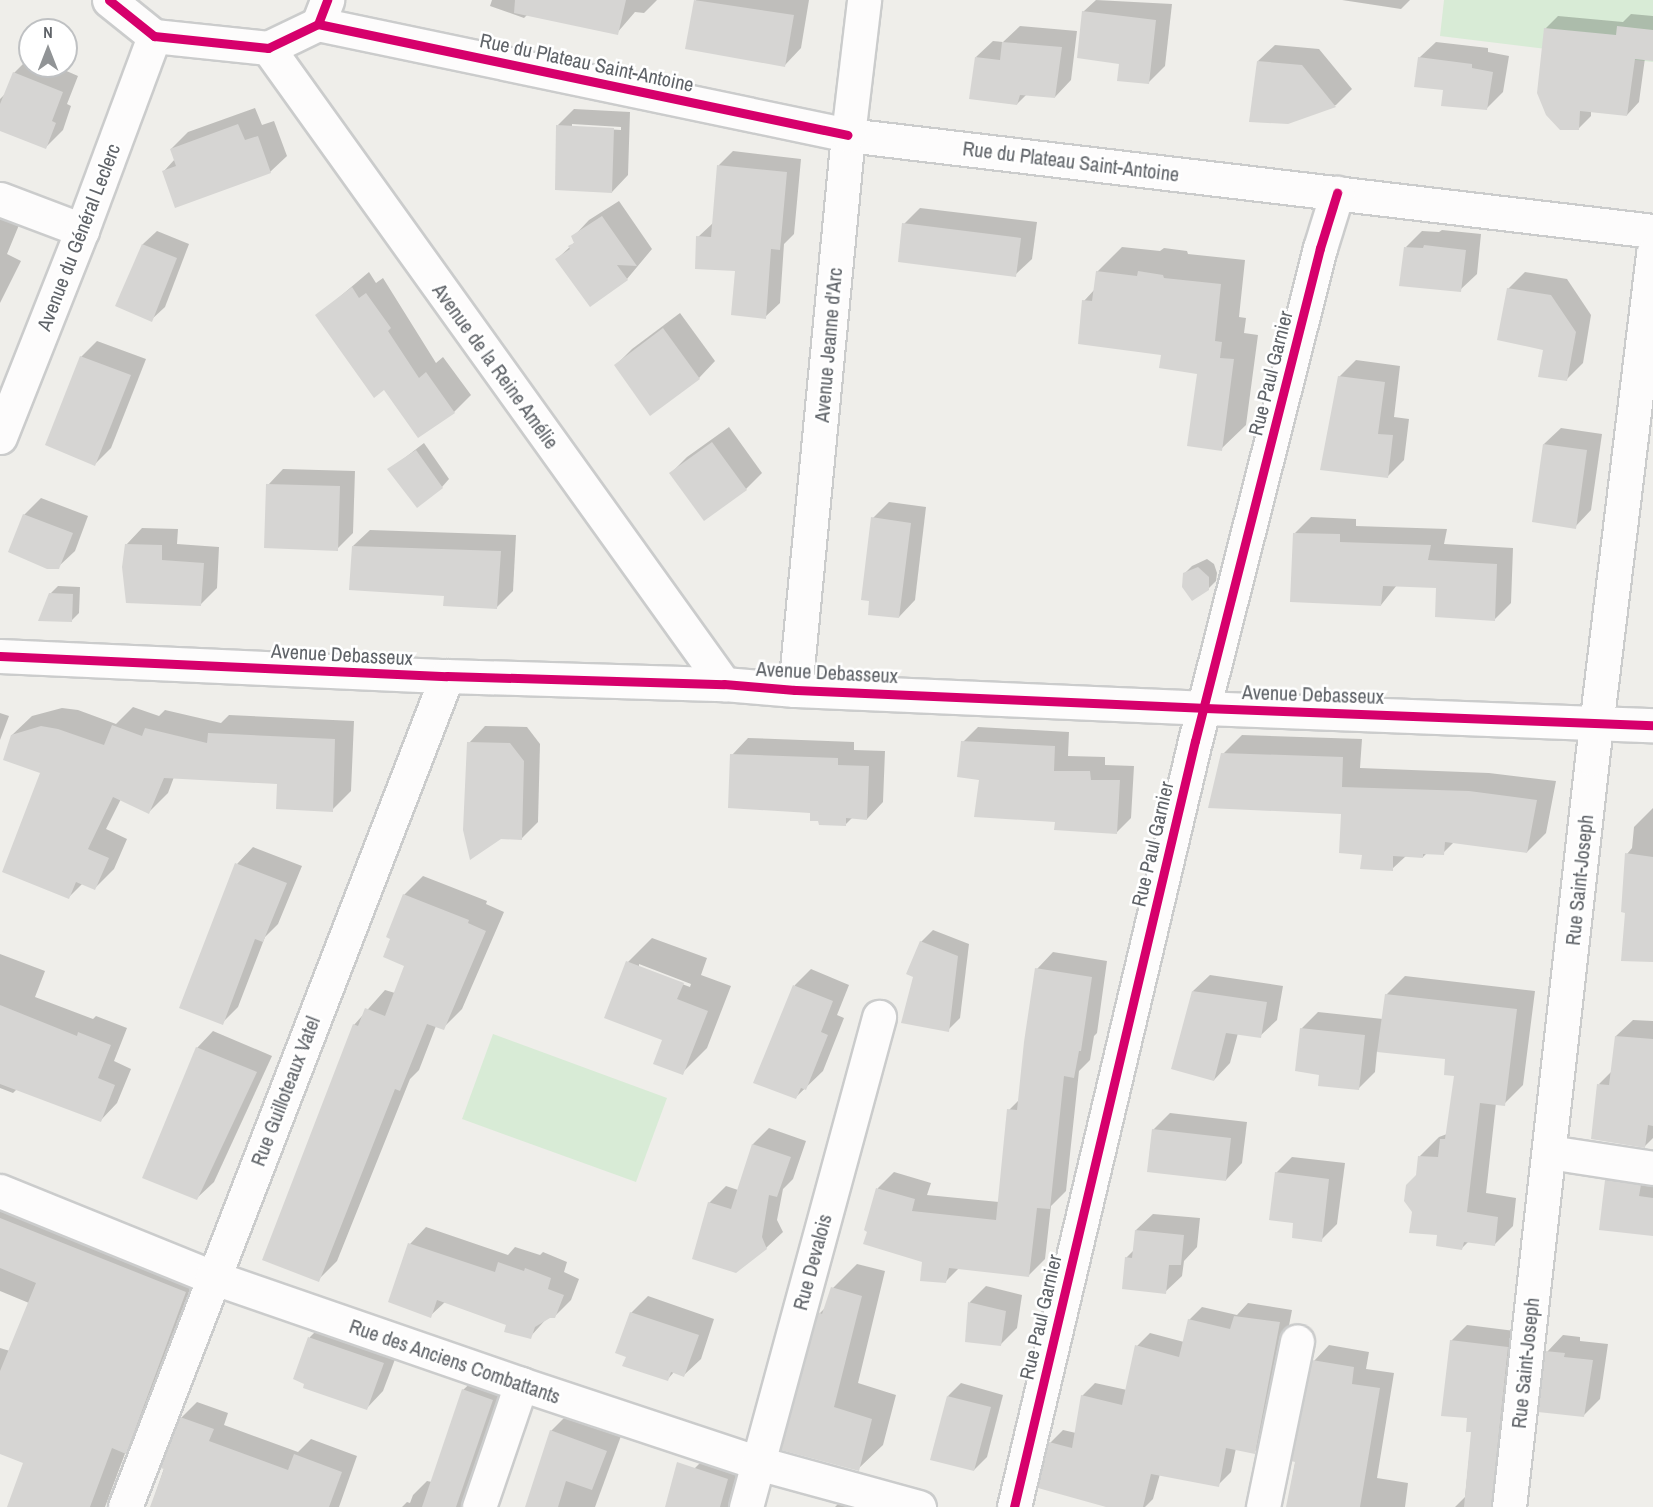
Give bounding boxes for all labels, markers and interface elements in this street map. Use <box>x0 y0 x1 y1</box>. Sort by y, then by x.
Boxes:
north arrow <box>18 18 78 78</box>
text: N <box>43 21 53 43</box>
street label: Rue du Plateau Saint-Antoine <box>478 28 696 96</box>
street label: Rue du Plateau Saint-Antoine <box>961 136 1181 186</box>
street label: Avenue du Général Leclerc <box>31 140 125 334</box>
street label: Avenue Jeanne d'Arc <box>809 267 847 423</box>
street label: Avenue de la Reine Amélie <box>428 278 564 454</box>
street label: Rue Paul Garnier <box>1243 308 1297 438</box>
street label: Avenue Debasseux <box>270 638 414 670</box>
street label: Avenue Debasseux <box>755 656 899 688</box>
street label: Avenue Debasseux <box>1242 680 1384 708</box>
street label: Rue Paul Garnier <box>1126 779 1178 909</box>
street label: Rue Saint-Joseph <box>1560 813 1598 947</box>
street label: Rue Guilloteaux Vatel <box>245 1013 325 1169</box>
street label: Rue Devalois <box>788 1211 836 1313</box>
street label: Rue Paul Garnier <box>1014 1252 1066 1382</box>
street label: Rue Saint-Joseph <box>1506 1296 1544 1430</box>
street label: Rue des Anciens Combattants <box>346 1313 564 1409</box>

